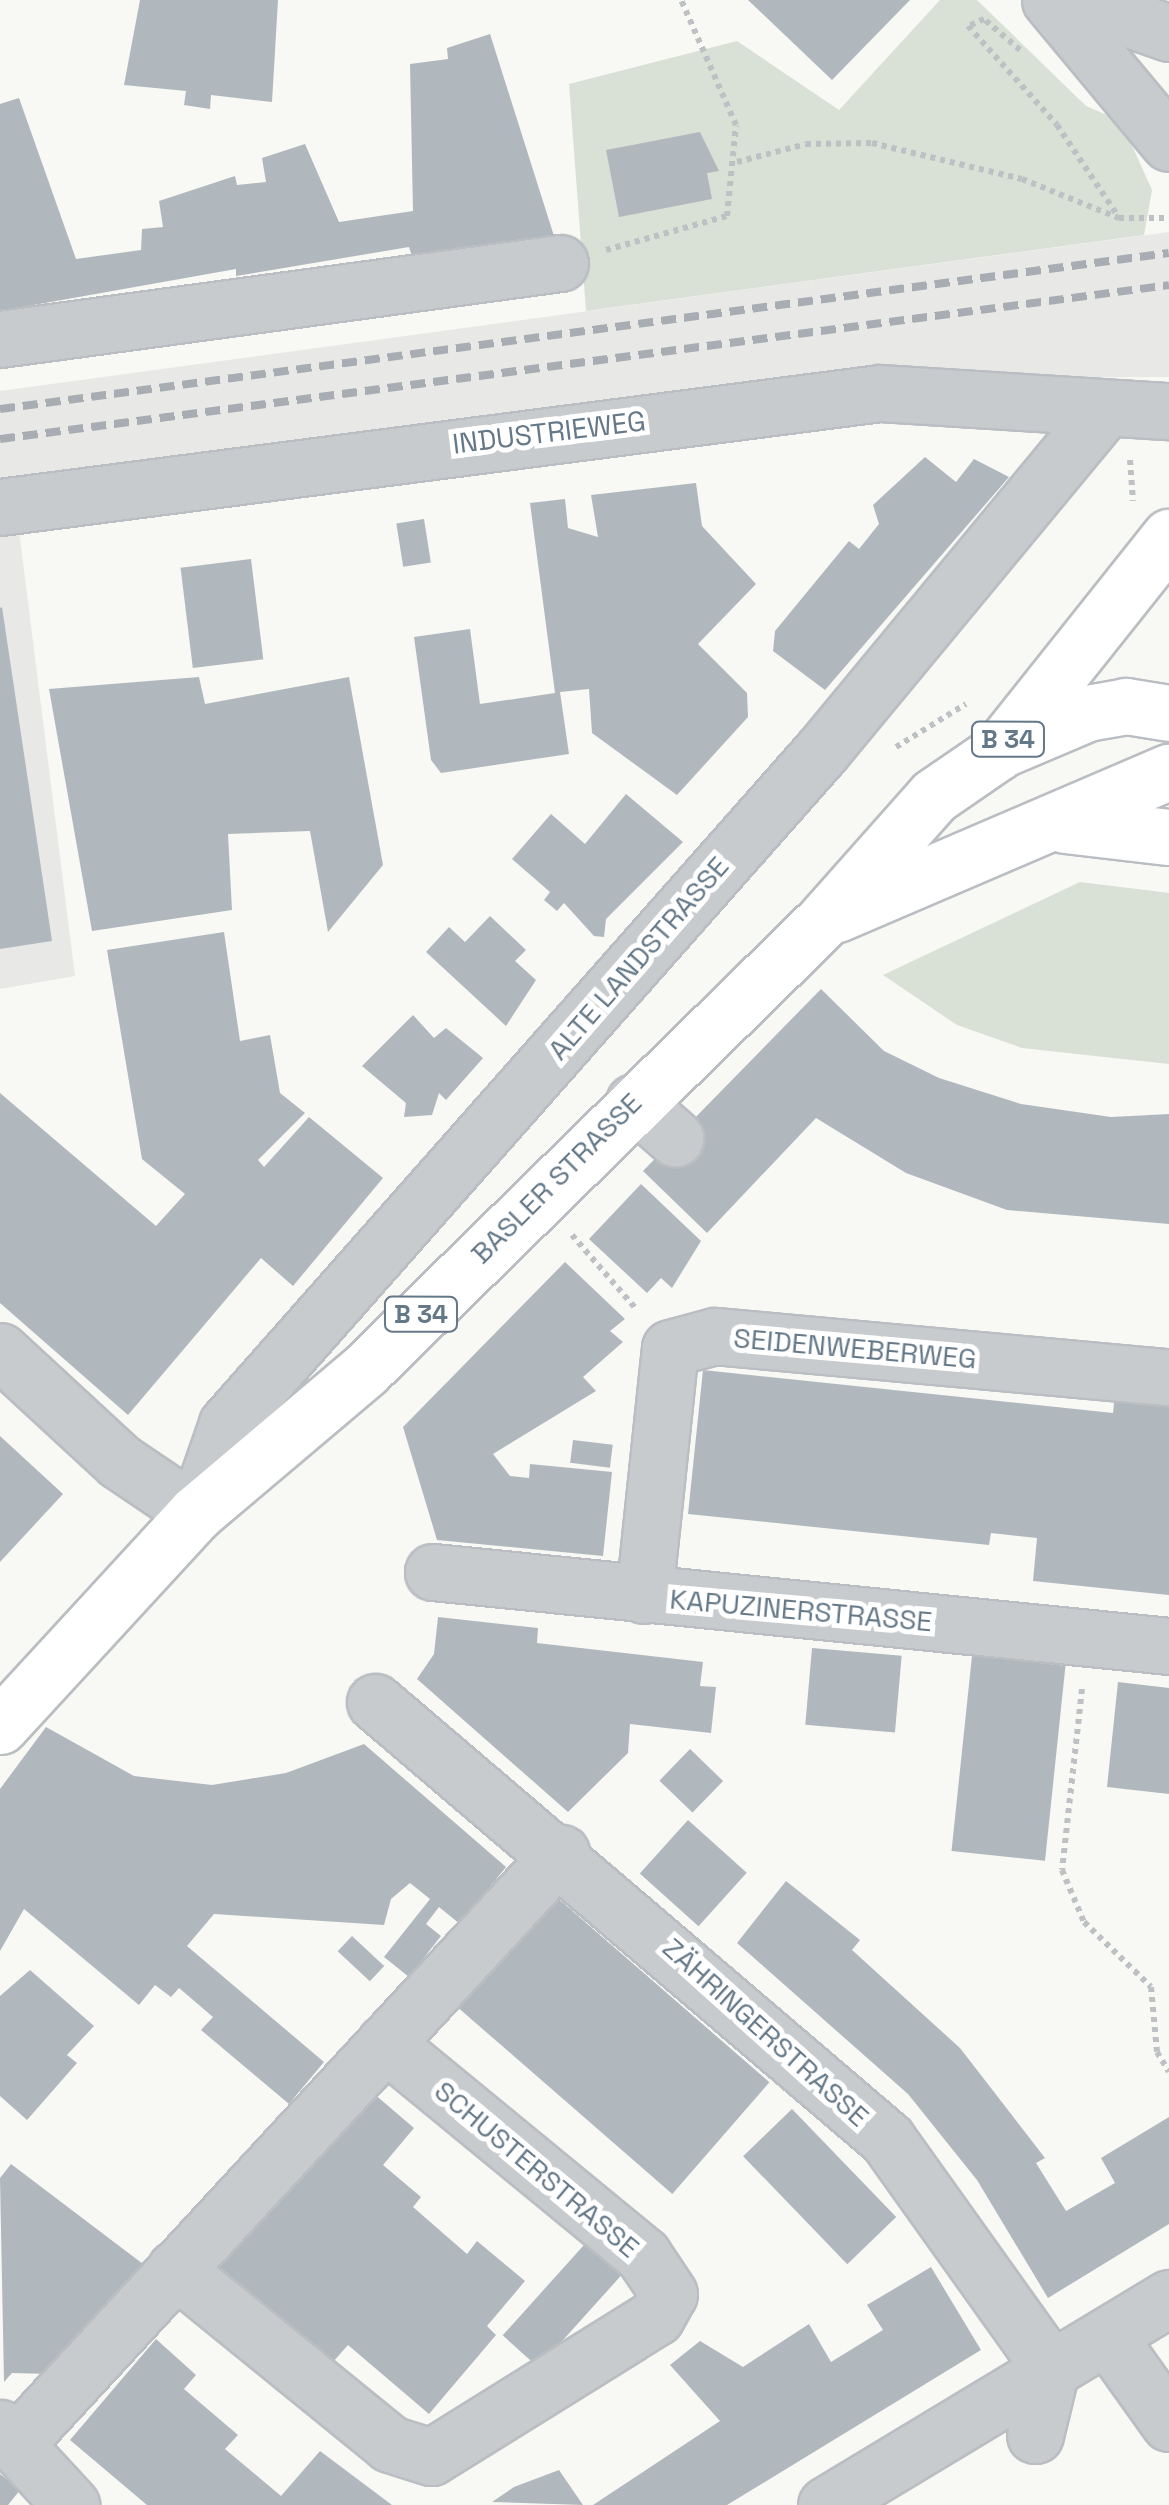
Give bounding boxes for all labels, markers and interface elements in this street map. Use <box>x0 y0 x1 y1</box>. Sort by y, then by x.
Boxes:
street label: INDUSTRIEWEG <box>450 403 648 461</box>
road number: B 34 <box>970 719 1046 759</box>
street label: ALTE LANDSTRASSE <box>541 850 735 1066</box>
street label: BASLER STRASSE <box>464 1086 648 1270</box>
road number: B 34 <box>384 1294 458 1334</box>
street label: SEIDENWEBERWEG <box>732 1321 978 1375</box>
street label: KAPUZINERSTRASSE <box>668 1582 934 1638</box>
street label: ZÄHRINGERSTRASSE <box>656 1931 876 2133</box>
street label: SCHUSTERSTRASSE <box>428 2074 646 2264</box>

